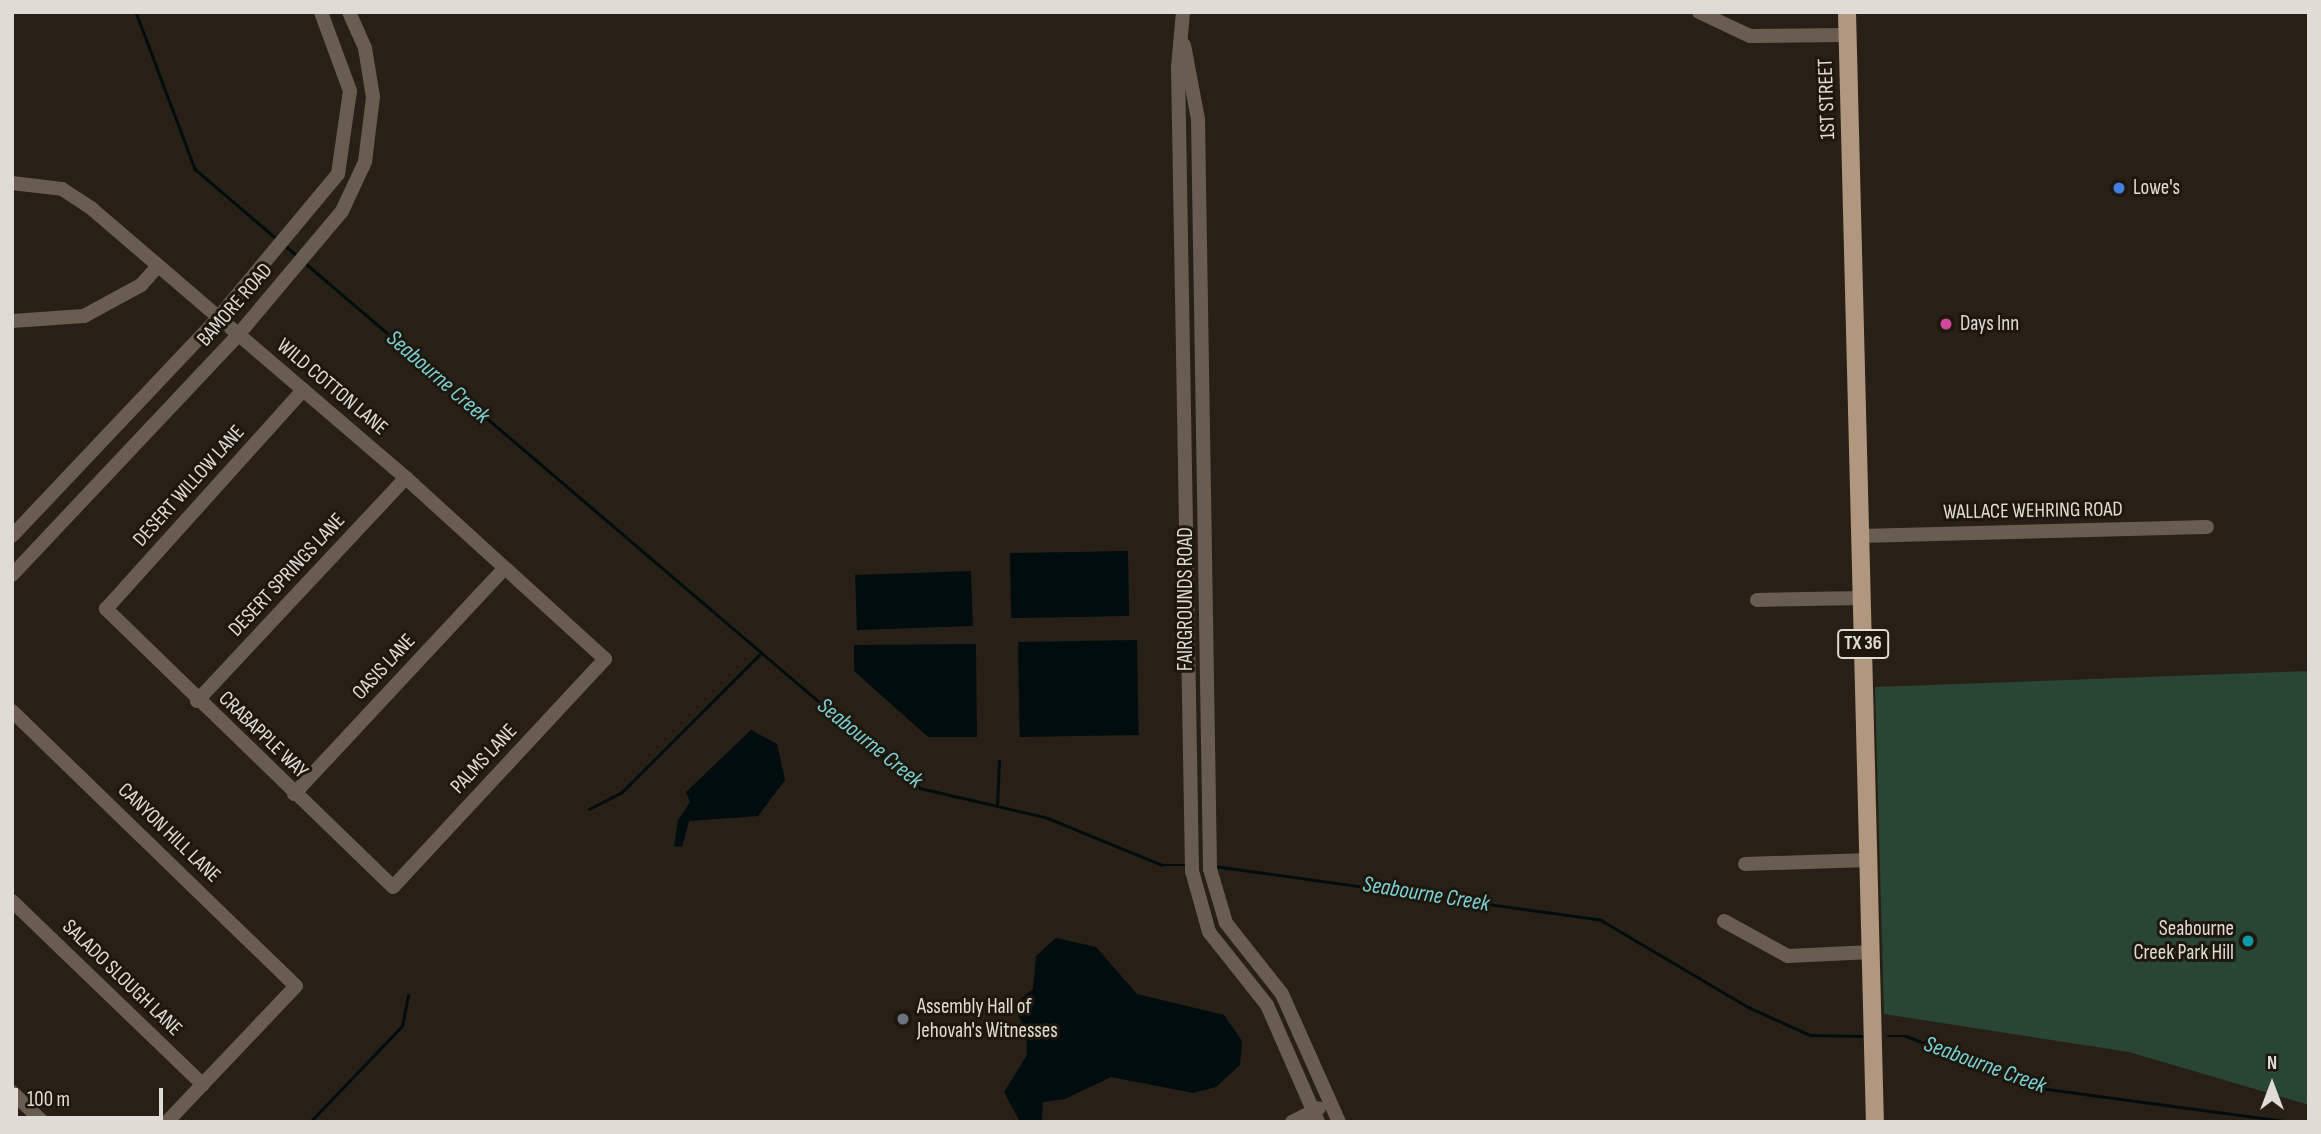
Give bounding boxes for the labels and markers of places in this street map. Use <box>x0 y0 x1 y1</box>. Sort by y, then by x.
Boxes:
place label: Lowe's <box>2133 175 2180 201</box>
marker: Lowe's <box>2111 180 2127 196</box>
place label: Days Inn <box>1960 311 2019 337</box>
marker: Days Inn <box>1938 316 1954 332</box>
place label: Seabourne Creek Park Hill <box>2134 916 2234 966</box>
marker: Seabourne Creek Park Hill <box>2240 933 2256 949</box>
place label: Assembly Hall of Jehovah's Witnesses <box>917 994 1058 1044</box>
marker: Assembly Hall of Jehovah's Witnesses <box>895 1011 911 1027</box>

